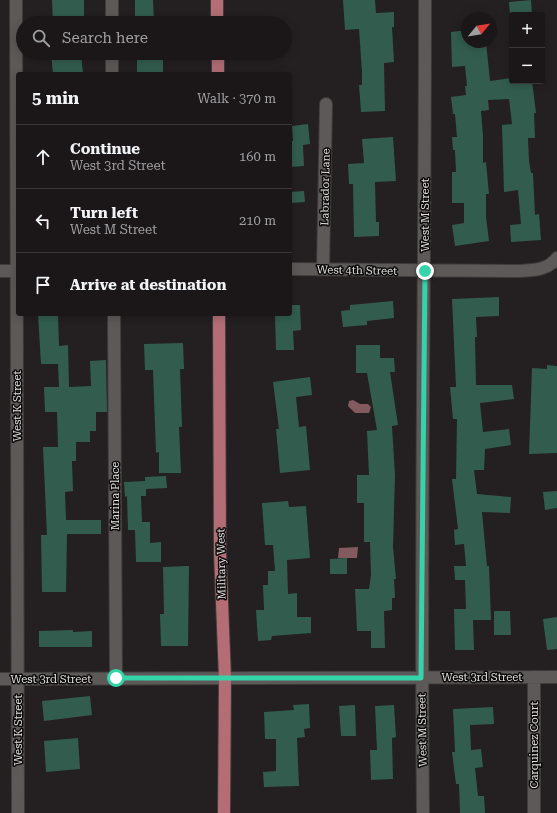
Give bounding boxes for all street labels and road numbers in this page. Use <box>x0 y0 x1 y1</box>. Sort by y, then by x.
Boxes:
street label: Labrador Lane <box>318 148 333 226</box>
street label: West M Street <box>419 178 432 252</box>
street label: West 4th Street <box>317 263 397 278</box>
street label: West K Street <box>11 370 24 442</box>
street label: Marina Place <box>109 462 122 530</box>
street label: Military West <box>214 528 229 600</box>
street label: West 3rd Street <box>442 671 522 684</box>
street label: West 3rd Street <box>11 673 91 686</box>
street label: West M Street <box>415 693 430 767</box>
street label: West K Street <box>12 694 25 766</box>
street label: Carquinez Court <box>528 701 541 789</box>

